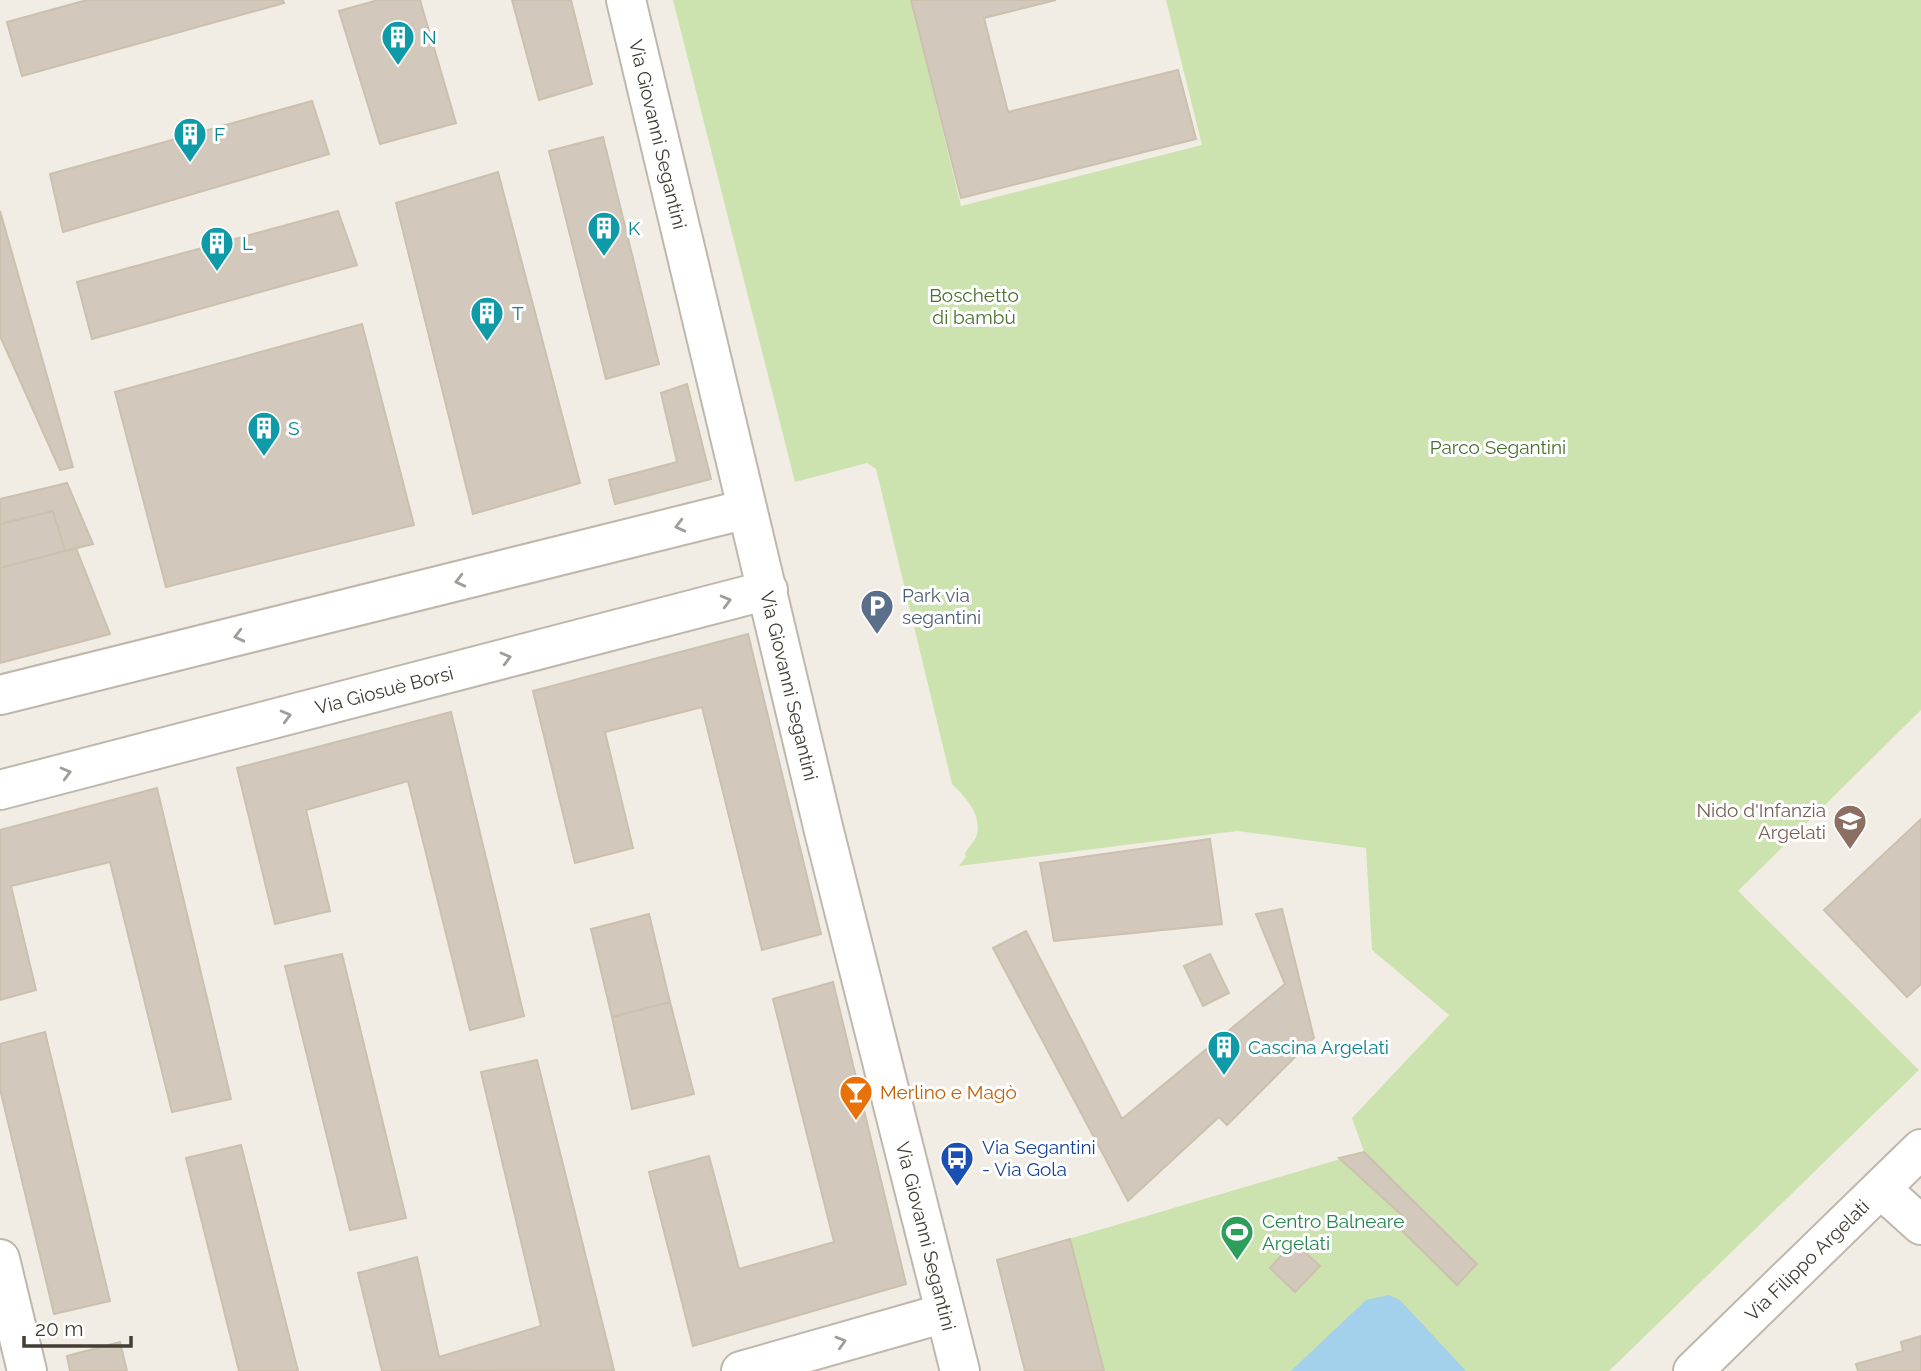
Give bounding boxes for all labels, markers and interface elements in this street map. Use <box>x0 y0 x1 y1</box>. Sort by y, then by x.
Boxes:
building icon: N <box>379 18 417 67</box>
place label: N <box>422 26 437 48</box>
street label: Via Giovanni Segantini <box>625 37 691 231</box>
building icon: F <box>171 115 209 164</box>
place label: F <box>214 123 225 145</box>
building icon: K <box>585 209 623 258</box>
place label: K <box>628 217 641 239</box>
building icon: L <box>198 224 236 273</box>
place label: L <box>242 232 253 254</box>
park label: Boschetto di bambù <box>929 284 1019 328</box>
building icon: T <box>468 294 506 343</box>
place label: T <box>512 302 524 324</box>
building icon: S <box>245 409 283 458</box>
place label: S <box>288 417 300 439</box>
park label: Parco Segantini <box>1430 436 1566 458</box>
one-way arrow <box>675 518 687 532</box>
one-way arrow <box>454 573 466 587</box>
place label: Park via segantini <box>902 584 981 628</box>
parking icon: Park via segantini <box>858 587 896 636</box>
street label: Via Giovanni Segantini <box>756 589 823 783</box>
one-way arrow <box>720 595 732 609</box>
one-way arrow <box>233 628 245 642</box>
one-way arrow <box>500 652 512 666</box>
street label: Via Giosuè Borsi <box>313 661 456 718</box>
one-way arrow <box>280 709 292 724</box>
one-way arrow <box>60 767 72 781</box>
place label: Nido d'Infanzia Argelati <box>1696 799 1826 843</box>
school or university icon: Nido d'Infanzia Argelati <box>1831 802 1869 851</box>
building icon: Cascina Argelati <box>1205 1028 1243 1077</box>
place label: Cascina Argelati <box>1248 1036 1389 1058</box>
bar icon: Merlino e Magò <box>837 1073 875 1122</box>
place label: Merlino e Magò <box>880 1081 1017 1103</box>
place label: Via Segantini - Via Gola <box>982 1136 1096 1180</box>
street label: Via Giovanni Segantini <box>892 1139 960 1333</box>
bus stop icon: Via Segantini - Via Gola <box>938 1139 976 1188</box>
street label: Via Filippo Argelati <box>1740 1195 1873 1325</box>
place label: Centro Balneare Argelati <box>1262 1210 1404 1254</box>
sports icon: Centro Balneare Argelati <box>1218 1213 1256 1262</box>
scale bar <box>24 1304 131 1348</box>
text: 20 m <box>35 1316 83 1341</box>
one-way arrow <box>834 1336 846 1350</box>

